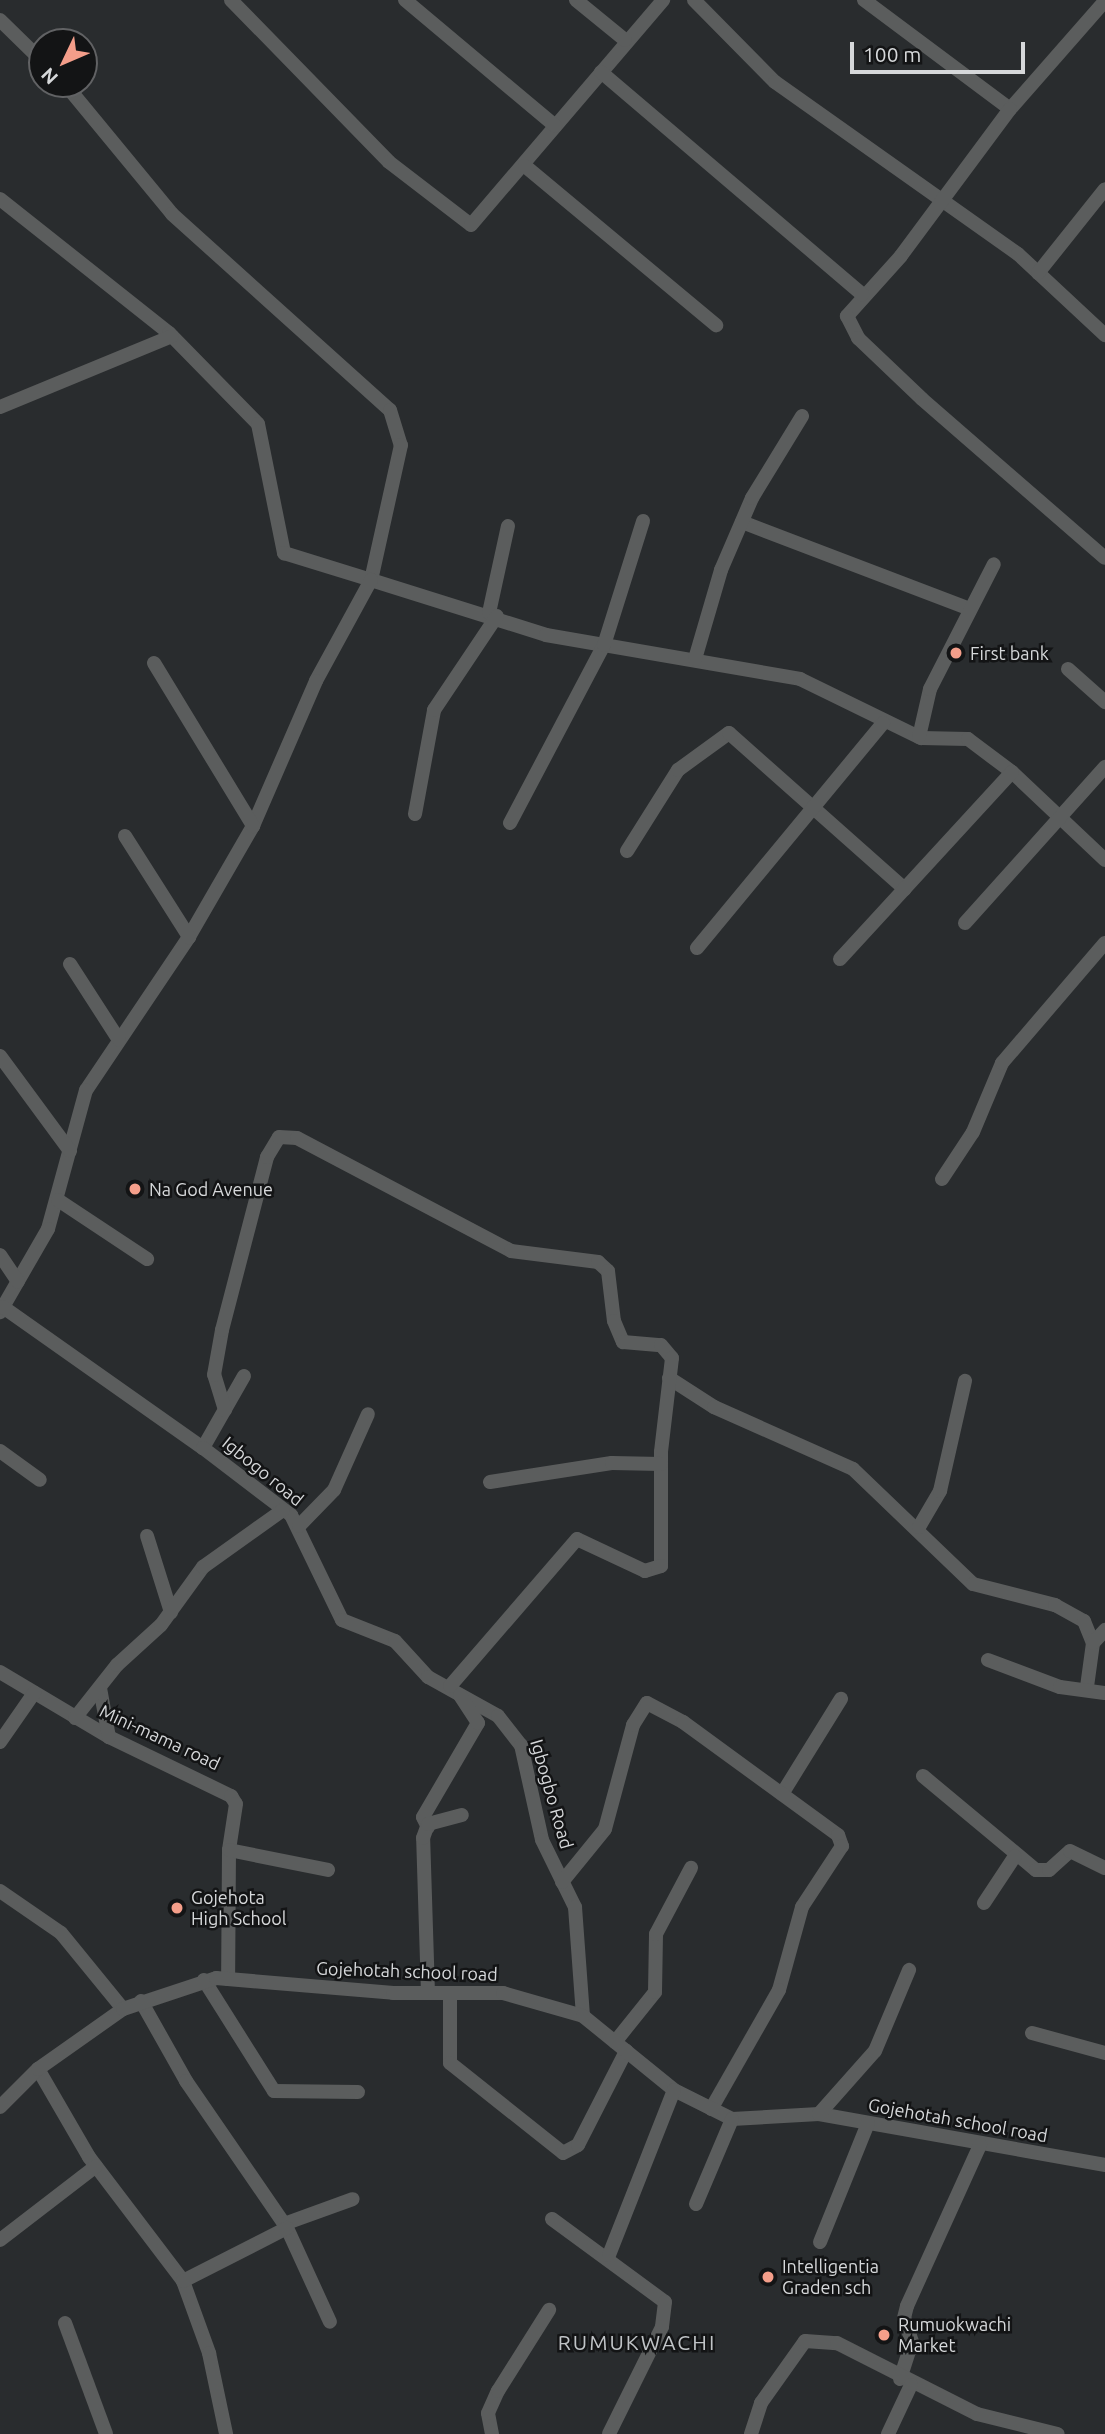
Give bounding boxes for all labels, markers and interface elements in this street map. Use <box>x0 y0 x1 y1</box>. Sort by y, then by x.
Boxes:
north arrow <box>28 28 98 98</box>
scale bar <box>853 28 1028 72</box>
text: 100 m <box>863 42 921 66</box>
text: N <box>36 63 62 89</box>
place label: First bank <box>970 642 1049 664</box>
marker: First bank <box>948 645 964 661</box>
place label: Na God Avenue <box>149 1178 273 1200</box>
marker: Na God Avenue <box>127 1181 143 1197</box>
street label: Igbogo road <box>218 1432 308 1510</box>
street label: Mini-mama road <box>96 1700 224 1774</box>
street label: Igbogbo Road <box>526 1737 578 1851</box>
place label: Gojehota High School <box>191 1887 287 1930</box>
marker: Gojehota High School <box>169 1900 185 1916</box>
street label: Gojehotah school road <box>316 1957 498 1985</box>
street label: Gojehotah school road <box>867 2094 1049 2146</box>
place label: Intelligentia Graden sch <box>782 2256 879 2298</box>
marker: Intelligentia Graden sch <box>760 2269 776 2285</box>
place label: Rumuokwachi Market <box>898 2314 1011 2356</box>
marker: Rumuokwachi Market <box>876 2327 892 2343</box>
district label: RUMUKWACHI <box>559 2329 715 2355</box>

